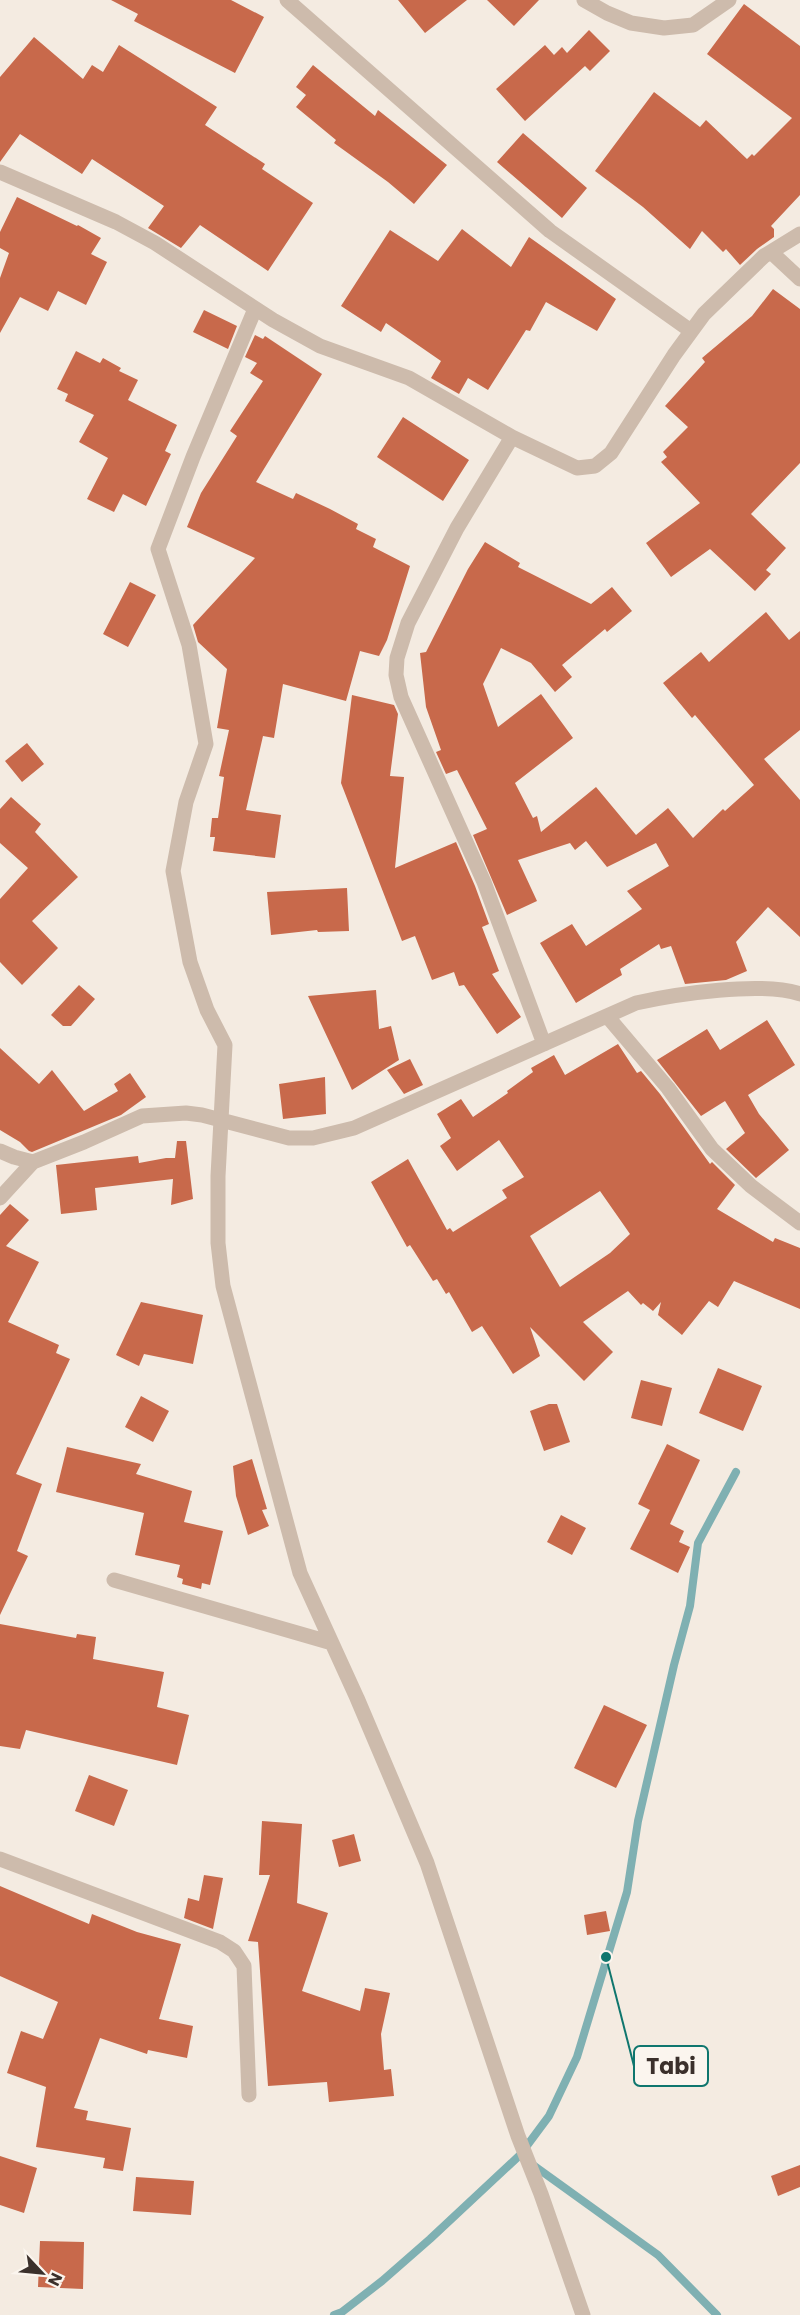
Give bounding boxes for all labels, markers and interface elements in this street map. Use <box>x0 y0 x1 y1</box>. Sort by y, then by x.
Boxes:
callout: Tabi <box>634 2046 708 2086</box>
text: Tabi <box>646 2051 696 2082</box>
north arrow <box>12 2243 72 2303</box>
text: N <box>42 2269 68 2290</box>

